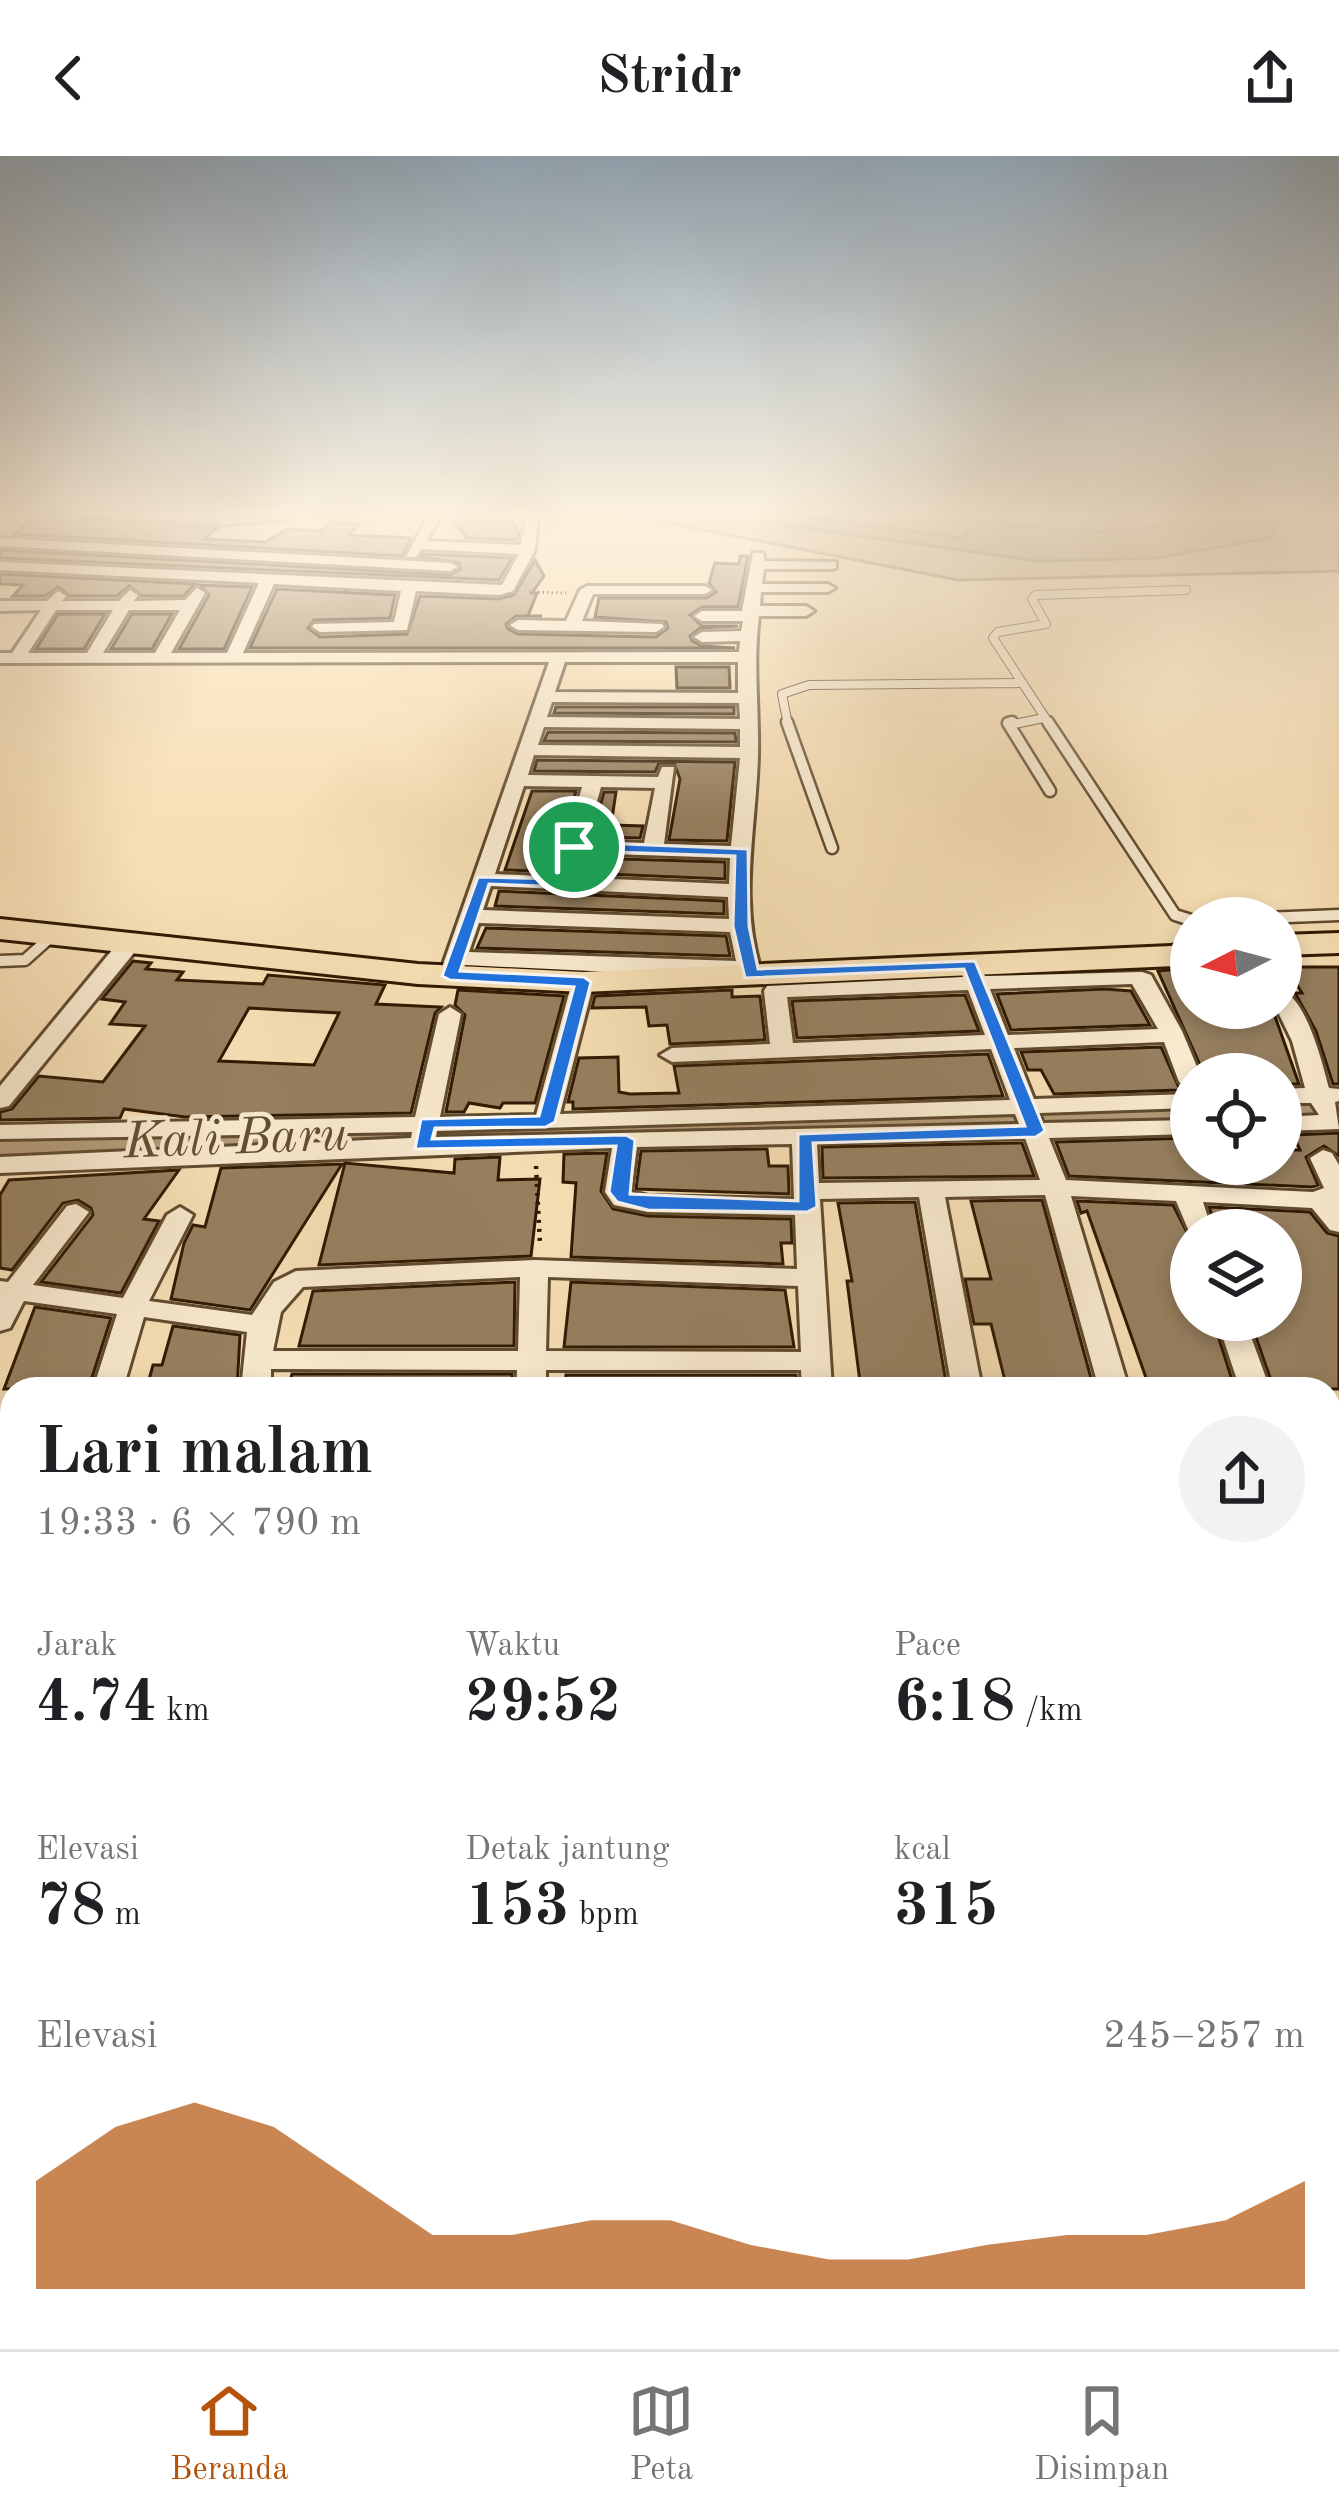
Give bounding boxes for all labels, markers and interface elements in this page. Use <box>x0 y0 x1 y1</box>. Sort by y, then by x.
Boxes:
icon: back <box>36 45 102 111</box>
icon: share <box>1237 45 1303 111</box>
text: Stridr <box>597 51 742 105</box>
pin <box>523 796 625 898</box>
icon: arrive <box>541 814 607 880</box>
north arrow <box>1170 897 1302 1029</box>
map controls <box>1170 897 1302 1341</box>
button: locate <box>1170 1053 1302 1185</box>
water label: Kali Baru <box>121 1111 350 1169</box>
button: layers <box>1170 1209 1302 1341</box>
button: share <box>1179 1416 1305 1542</box>
text: Lari malam <box>36 1422 373 1488</box>
text: 19:33 · 6 × 790 m <box>36 1504 361 1543</box>
text: Jarak <box>36 1630 117 1663</box>
text: Waktu <box>465 1630 560 1663</box>
text: Pace <box>894 1630 961 1663</box>
text: 4.74 <box>36 1674 157 1734</box>
text: 29:52 <box>465 1674 621 1734</box>
text: 6:18 <box>894 1674 1015 1734</box>
text: km <box>157 1695 210 1728</box>
text: /km <box>1015 1695 1083 1728</box>
text: Elevasi <box>36 1834 139 1867</box>
text: Detak jantung <box>465 1834 670 1867</box>
text: kcal <box>894 1834 951 1867</box>
text: 78 <box>36 1878 106 1938</box>
text: 153 <box>465 1878 569 1938</box>
text: 315 <box>894 1878 998 1938</box>
text: m <box>106 1899 141 1932</box>
text: bpm <box>569 1899 639 1932</box>
text: Elevasi <box>36 2017 158 2056</box>
text: 245–257 m <box>1103 2017 1305 2056</box>
tab: Beranda <box>170 2378 289 2491</box>
tab: Peta <box>628 2378 694 2491</box>
tab: Disimpan <box>1034 2378 1169 2491</box>

